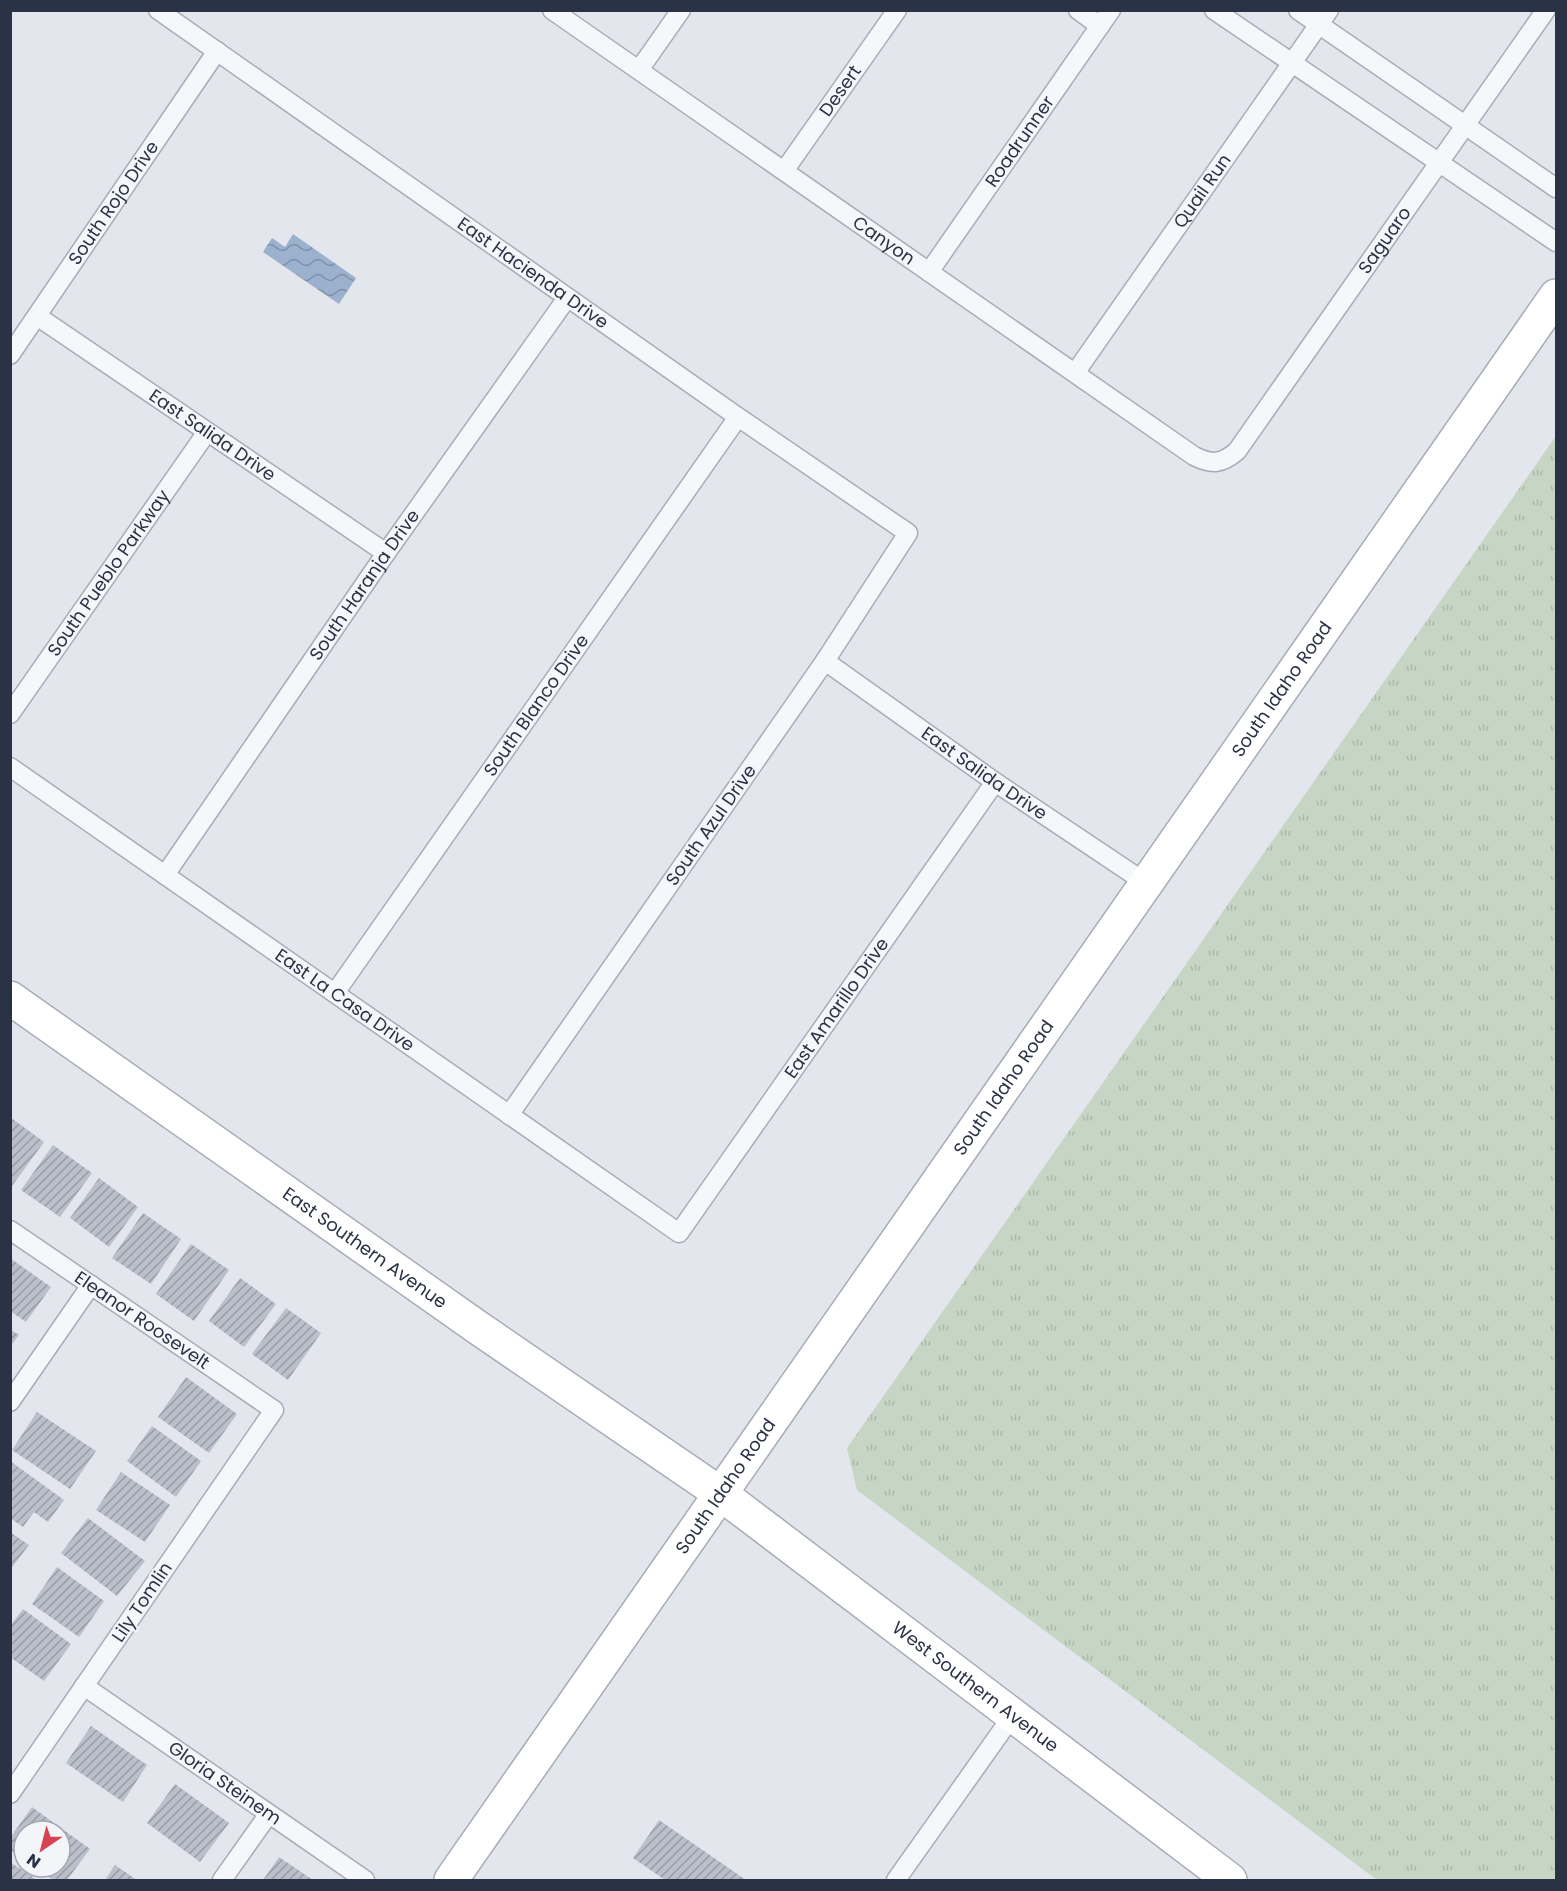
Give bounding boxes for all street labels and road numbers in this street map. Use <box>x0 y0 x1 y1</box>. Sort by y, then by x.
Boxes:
street label: Desert <box>813 60 867 121</box>
street label: Roadrunner <box>979 90 1060 192</box>
street label: South Rojo Drive <box>62 136 164 270</box>
street label: Quail Run <box>1167 149 1237 233</box>
street label: Saguaro <box>1352 201 1417 279</box>
street label: Canyon <box>848 210 920 271</box>
street label: East Hacienda Drive <box>453 211 614 334</box>
street label: East Salida Drive <box>144 383 281 487</box>
street label: South Pueblo Parkway <box>41 484 175 661</box>
street label: South Haranja Drive <box>303 504 425 665</box>
street label: South Idaho Road <box>1225 616 1337 762</box>
street label: South Blanco Drive <box>477 629 594 781</box>
street label: East Salida Drive <box>917 721 1052 826</box>
street label: South Azul Drive <box>659 759 762 890</box>
street label: East Amarillo Drive <box>778 932 894 1083</box>
street label: East La Casa Drive <box>270 942 420 1057</box>
street label: South Idaho Road <box>947 1015 1059 1160</box>
street label: East Southern Avenue <box>278 1181 452 1314</box>
street label: Eleanor Roosevelt <box>70 1265 215 1375</box>
street label: South Idaho Road <box>669 1413 781 1559</box>
street label: Lily Tomlin <box>106 1557 178 1647</box>
street label: West Southern Avenue <box>887 1615 1064 1758</box>
street label: Gloria Steinem <box>164 1735 286 1831</box>

